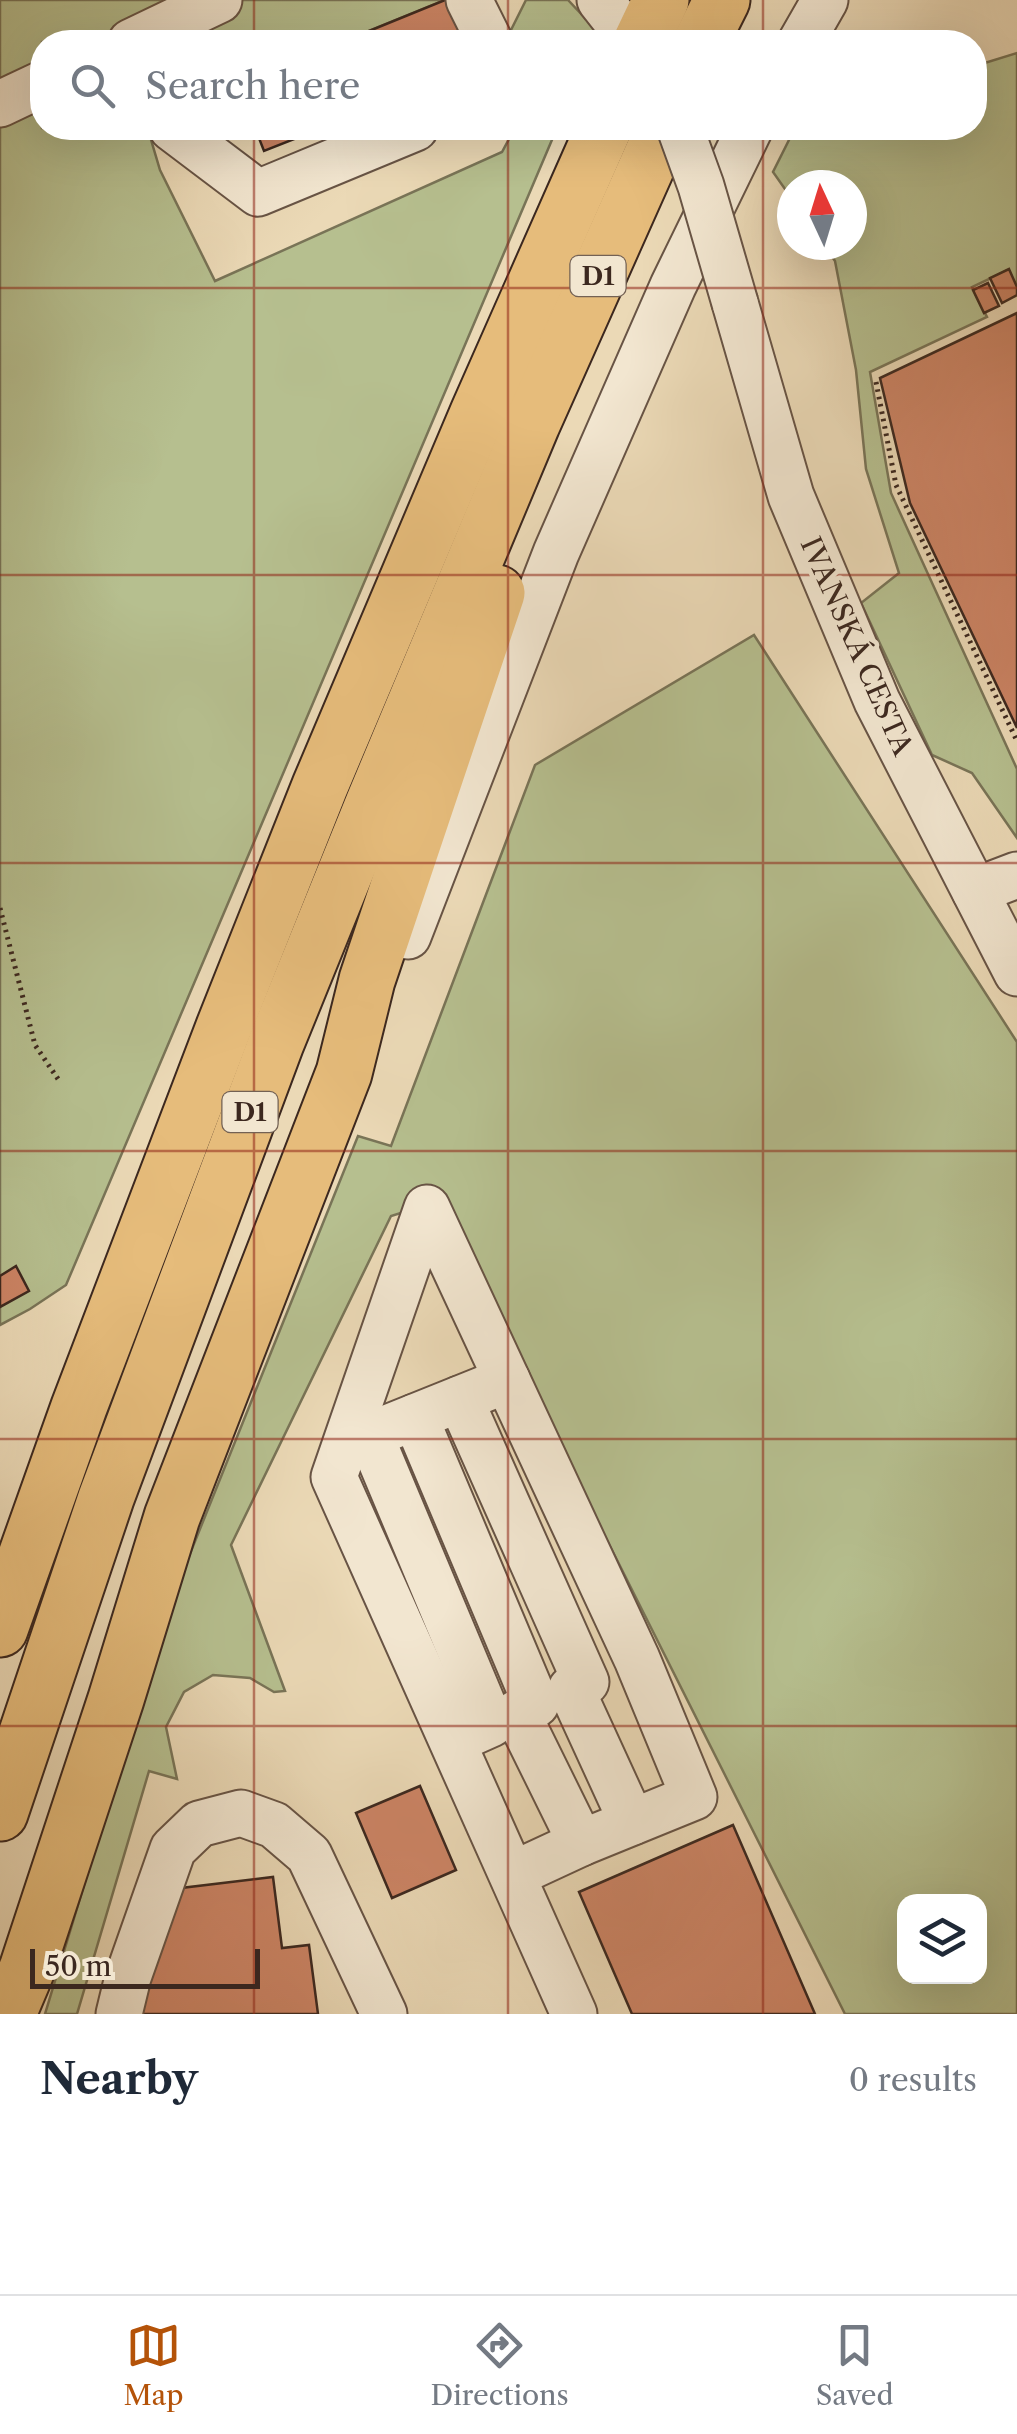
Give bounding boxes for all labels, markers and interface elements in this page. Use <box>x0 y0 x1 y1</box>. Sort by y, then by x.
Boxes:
search box <box>30 30 987 140</box>
icon: search <box>65 58 120 113</box>
text: Search here <box>145 62 360 109</box>
north arrow <box>777 170 867 260</box>
road number: D1 <box>570 256 626 296</box>
street label: IVANSKÁ CESTA <box>794 532 921 762</box>
road number: D1 <box>222 1092 278 1132</box>
map controls <box>897 1894 987 1984</box>
button: layers <box>897 1894 987 1984</box>
scale bar <box>30 1944 260 1988</box>
text: 50 m <box>45 1949 112 1983</box>
text: Nearby <box>40 2053 198 2105</box>
text: 0 results <box>849 2060 977 2099</box>
tab: Map <box>123 2318 184 2412</box>
tab: Directions <box>430 2318 569 2412</box>
tab: Saved <box>816 2318 894 2412</box>

